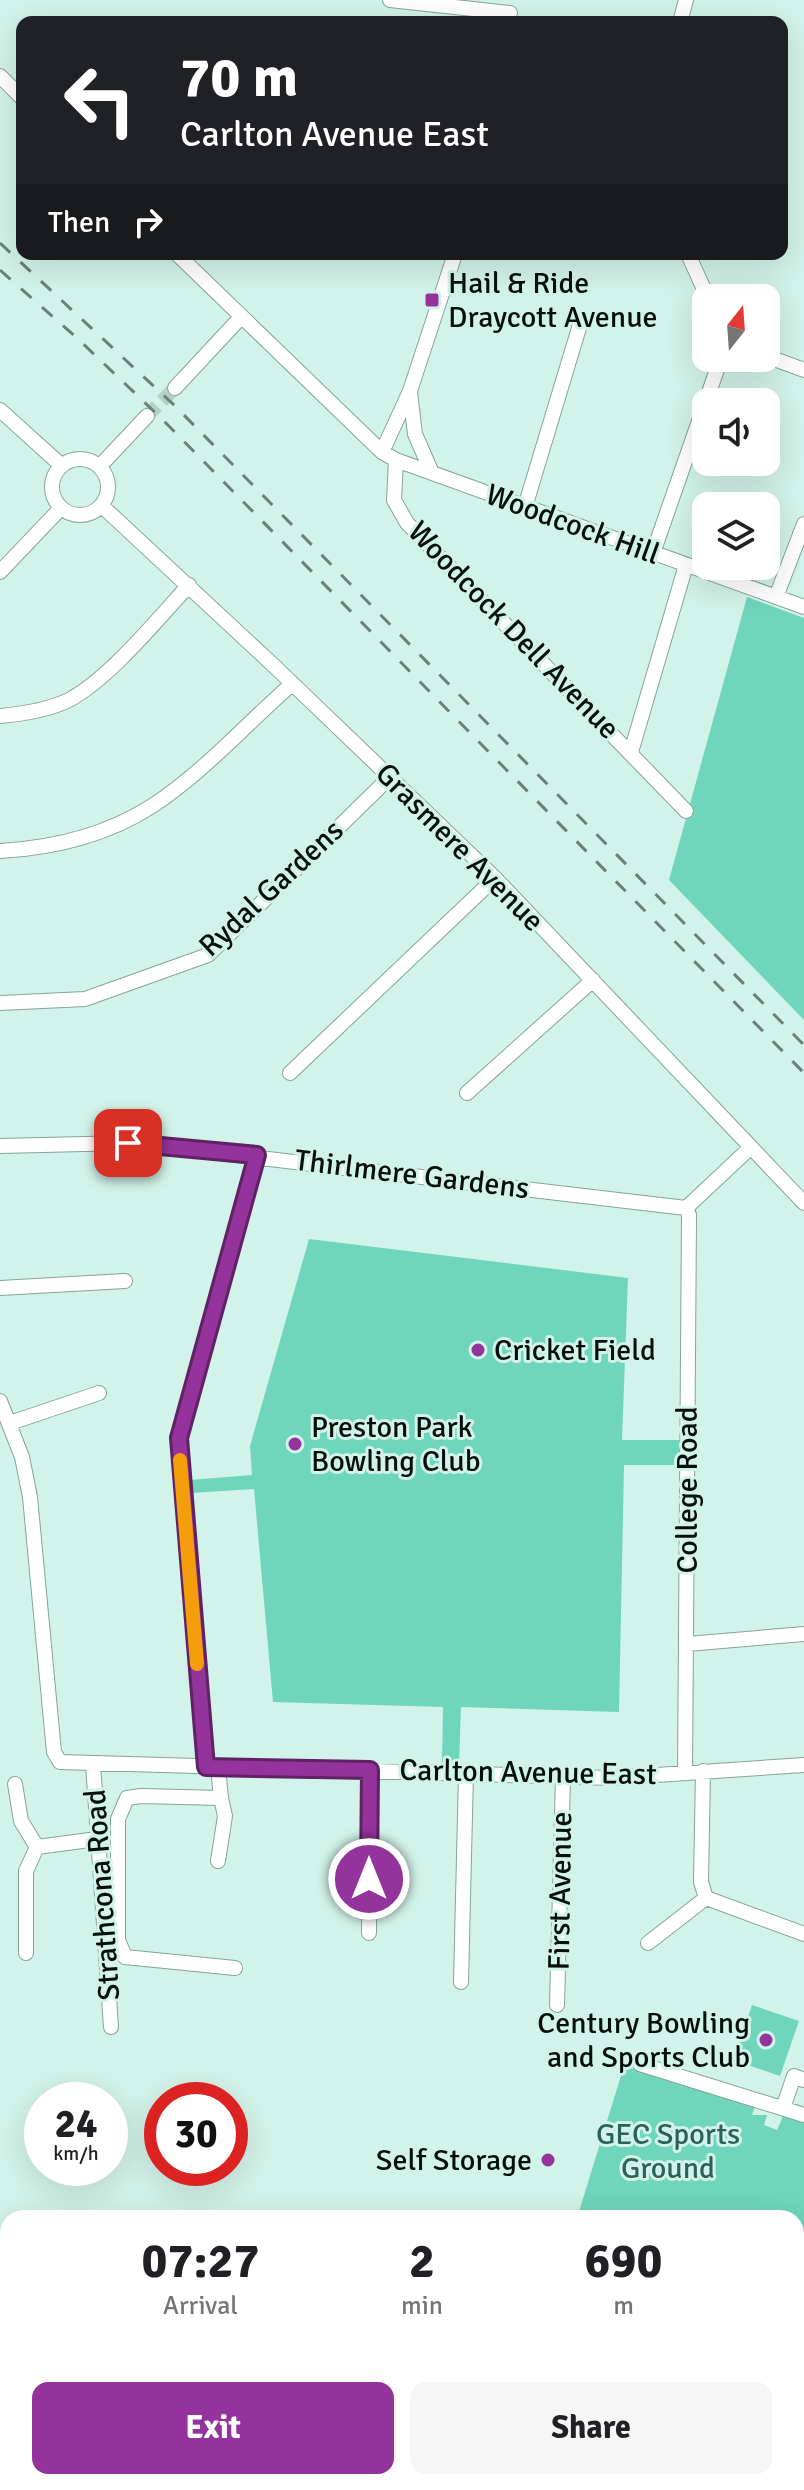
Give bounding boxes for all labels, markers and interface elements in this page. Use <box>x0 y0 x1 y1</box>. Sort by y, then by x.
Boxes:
text: 70 m <box>180 43 298 112</box>
icon: left <box>48 48 152 152</box>
text: Carlton Avenue East <box>180 112 489 157</box>
icon: right <box>126 200 170 244</box>
text: Then <box>48 204 110 241</box>
place label: Hail & Ride Draycott Avenue <box>448 265 658 336</box>
north arrow <box>692 284 780 372</box>
map controls <box>692 284 780 580</box>
marker: Hail & Ride Draycott Avenue <box>423 291 441 309</box>
button: sound <box>692 388 780 476</box>
street label: Woodcock Hill <box>481 476 665 573</box>
button: layers <box>692 492 780 580</box>
street label: Woodcock Dell Avenue <box>400 514 627 747</box>
street label: Grasmere Avenue <box>368 755 552 939</box>
street label: Rydal Gardens <box>191 812 351 965</box>
pin <box>94 1109 162 1177</box>
icon: arrive <box>106 1121 150 1165</box>
street label: Thirlmere Gardens <box>293 1142 531 1207</box>
place label: Cricket Field <box>494 1332 656 1369</box>
marker: Cricket Field <box>469 1341 487 1359</box>
street label: College Road <box>669 1406 706 1574</box>
place label: Preston Park Bowling Club <box>311 1409 481 1480</box>
marker: Preston Park Bowling Club <box>286 1435 304 1453</box>
street label: Carlton Avenue East <box>399 1752 657 1793</box>
street label: Strathcona Road <box>77 1788 128 2002</box>
street label: First Avenue <box>541 1811 580 1971</box>
position arrow <box>327 1837 411 1921</box>
place label: Century Bowling and Sports Club <box>537 2005 750 2076</box>
marker: Century Bowling and Sports Club <box>757 2031 775 2049</box>
speed limit sign: 30 <box>144 2082 248 2186</box>
text: 24 <box>54 2099 98 2149</box>
park label: GEC Sports Ground <box>596 2116 740 2187</box>
text: km/h <box>53 2141 99 2166</box>
place label: Self Storage <box>376 2142 532 2179</box>
marker: Self Storage <box>539 2151 557 2169</box>
text: 07:27 <box>142 2232 259 2291</box>
text: 2 <box>409 2232 435 2291</box>
text: 690 <box>585 2232 662 2291</box>
text: Arrival <box>163 2290 238 2322</box>
text: min <box>401 2290 443 2322</box>
text: m <box>613 2290 634 2322</box>
button: Exit <box>32 2382 394 2474</box>
button: Share <box>410 2382 772 2474</box>

